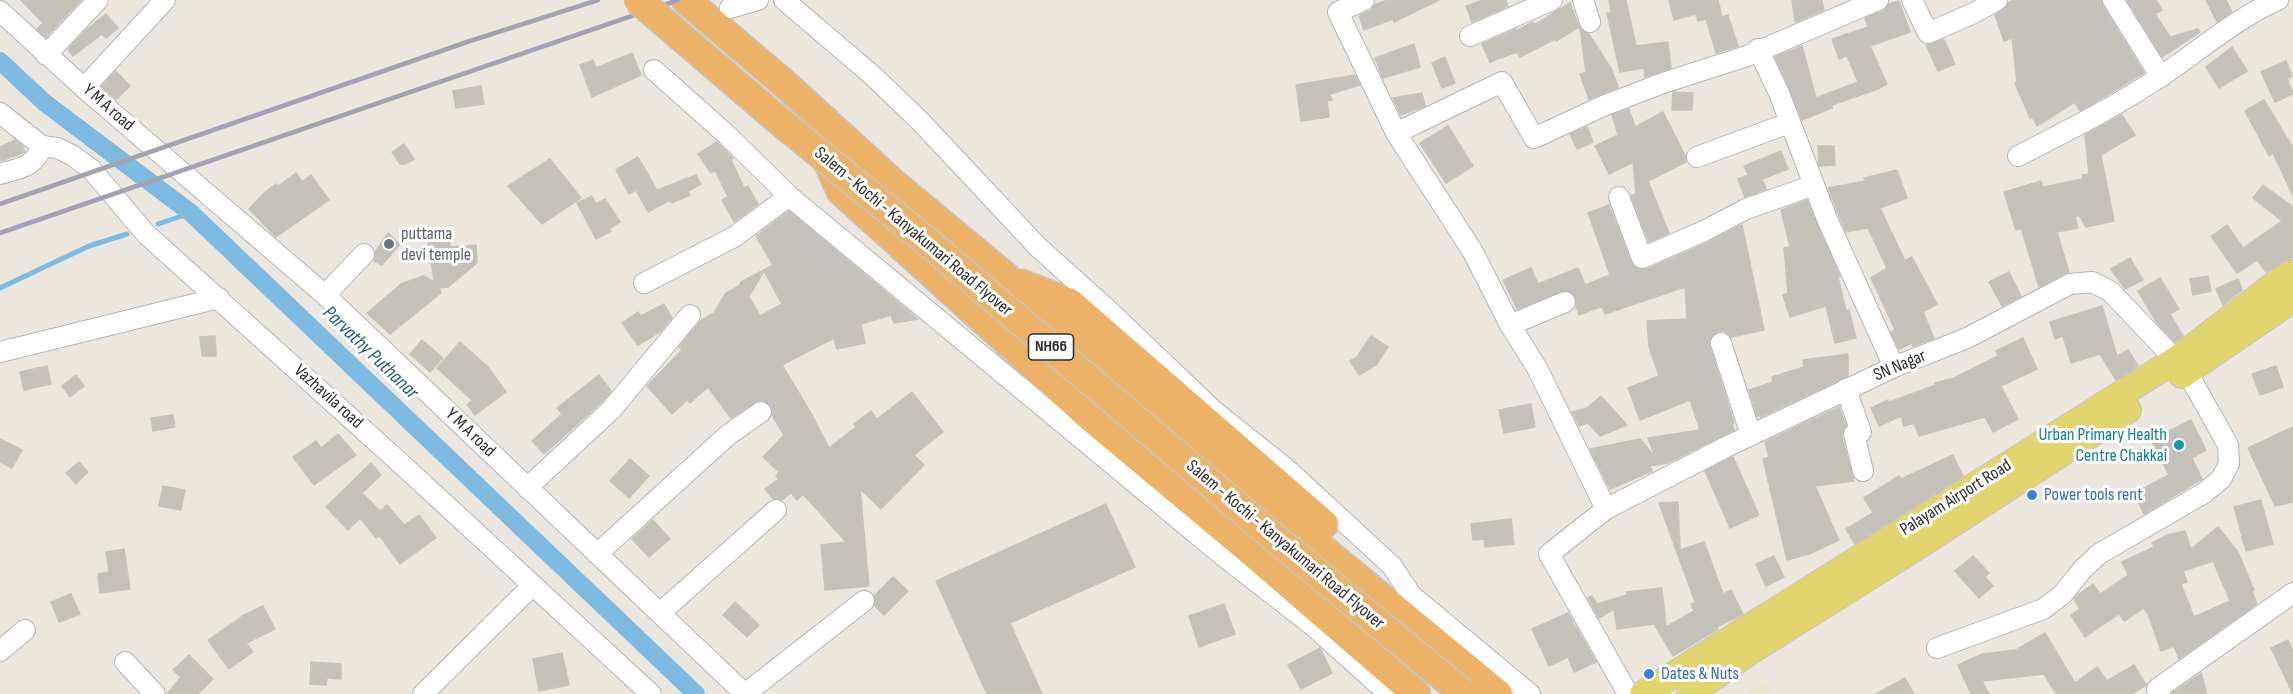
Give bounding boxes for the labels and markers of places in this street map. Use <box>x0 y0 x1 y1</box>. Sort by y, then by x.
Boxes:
place label: puttama devi temple <box>401 223 471 266</box>
marker: puttama devi temple <box>382 237 396 251</box>
place label: Urban Primary Health Centre Chakkai <box>2038 424 2167 466</box>
marker: Urban Primary Health Centre Chakkai <box>2172 438 2186 452</box>
place label: Power tools rent <box>2044 484 2143 506</box>
marker: Power tools rent <box>2025 488 2039 502</box>
place label: Dates & Nuts <box>1661 663 1739 685</box>
marker: Dates & Nuts <box>1642 667 1656 681</box>

